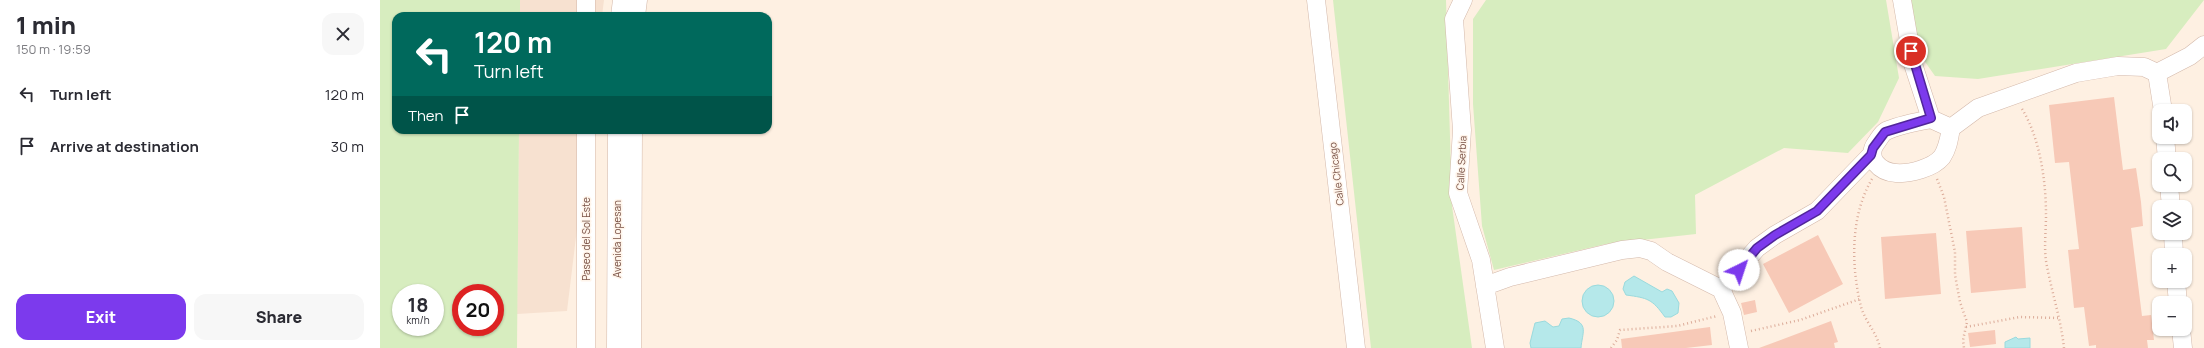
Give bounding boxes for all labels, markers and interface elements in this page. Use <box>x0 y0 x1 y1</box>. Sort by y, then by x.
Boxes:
text: 1 min <box>16 8 76 41</box>
button: close <box>322 13 364 55</box>
text: 120 m <box>474 23 552 61</box>
icon: left <box>408 28 460 80</box>
pin <box>1894 34 1928 68</box>
text: 150 m · 19:59 <box>16 40 91 58</box>
icon: arrive <box>1900 40 1922 62</box>
text: Turn left <box>474 59 544 83</box>
icon: left <box>16 83 38 105</box>
text: Turn left <box>50 84 112 105</box>
text: 120 m <box>325 84 364 105</box>
icon: arrive <box>451 104 473 126</box>
map controls <box>2152 104 2192 336</box>
button: sound <box>2152 104 2192 144</box>
text: Then <box>408 105 443 126</box>
icon: arrive <box>16 135 38 157</box>
street label: Calle Serbia <box>1453 135 1469 191</box>
text: Arrive at destination <box>50 136 199 157</box>
text: 30 m <box>331 136 364 157</box>
street label: Calle Chicago <box>1325 142 1347 206</box>
button: search <box>2152 152 2192 192</box>
street label: Paseo del Sol Este <box>579 197 593 281</box>
street label: Avenida Lopesan <box>610 200 624 278</box>
button: layers <box>2152 200 2192 240</box>
button: + <box>2152 248 2192 288</box>
position arrow <box>1718 249 1760 291</box>
speed limit sign: 20 <box>452 284 504 336</box>
text: 18 <box>407 291 429 318</box>
button: Exit <box>16 294 186 340</box>
button: Share <box>194 294 364 340</box>
button: − <box>2152 296 2192 336</box>
text: km/h <box>406 313 430 327</box>

